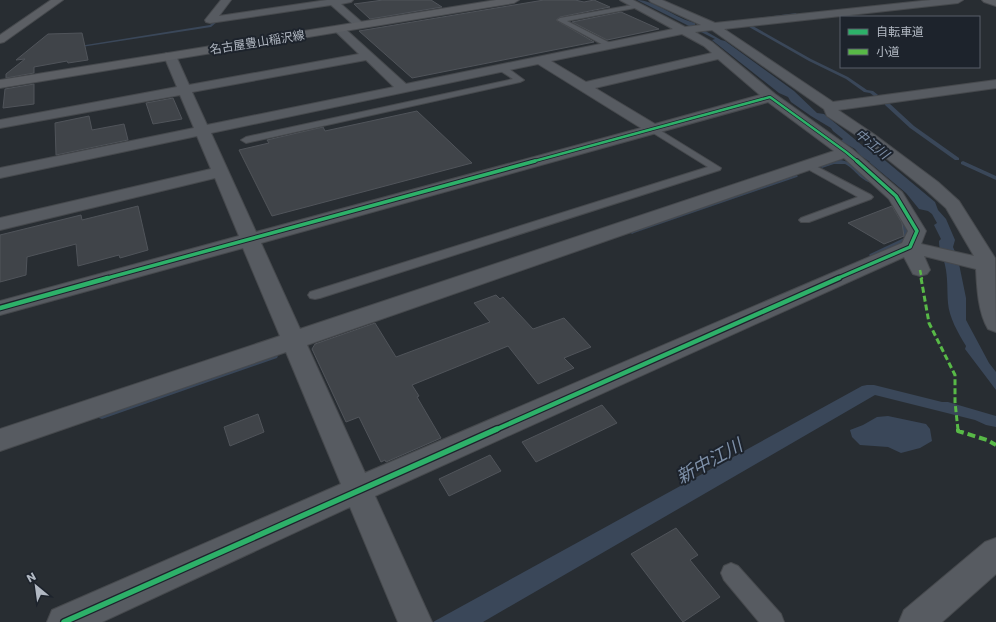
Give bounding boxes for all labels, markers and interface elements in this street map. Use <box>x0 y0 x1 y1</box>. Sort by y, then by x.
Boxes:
legend <box>840 16 980 68</box>
text: 自転車道 <box>876 23 924 40</box>
street label: 名古屋豊山稲沢線 <box>208 26 306 58</box>
text: 小道 <box>876 43 900 60</box>
water label: 中江川 <box>851 124 895 165</box>
water label: 新中江川 <box>671 432 748 489</box>
north arrow <box>16 566 56 606</box>
text: N <box>24 568 39 586</box>

